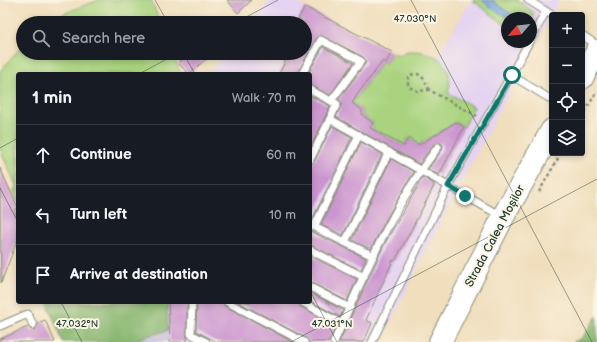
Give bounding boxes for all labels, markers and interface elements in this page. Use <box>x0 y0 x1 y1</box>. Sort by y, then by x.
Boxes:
north arrow <box>501 12 537 48</box>
map controls <box>549 12 585 156</box>
button: + <box>549 12 585 48</box>
text: 47.030°N <box>394 13 437 25</box>
search box <box>16 16 312 60</box>
icon: search <box>30 27 52 49</box>
text: Search here <box>62 29 145 48</box>
button: − <box>549 48 585 84</box>
route start <box>503 66 521 84</box>
button: locate <box>549 84 585 120</box>
text: 1 min <box>32 88 72 108</box>
text: Walk · 70 m <box>232 90 296 106</box>
button: layers <box>549 120 585 156</box>
icon: ahead <box>32 144 54 166</box>
text: Continue <box>70 145 132 164</box>
text: 60 m <box>266 147 296 163</box>
street label: Strada Calea Moșilor <box>462 182 529 290</box>
route end <box>456 187 474 205</box>
icon: left <box>32 204 54 226</box>
text: Turn left <box>70 205 127 224</box>
text: 10 m <box>269 207 296 223</box>
icon: arrive <box>32 264 54 286</box>
text: Arrive at destination <box>70 265 208 284</box>
text: 47.032°N <box>56 318 98 330</box>
text: 47.031°N <box>312 318 353 330</box>

